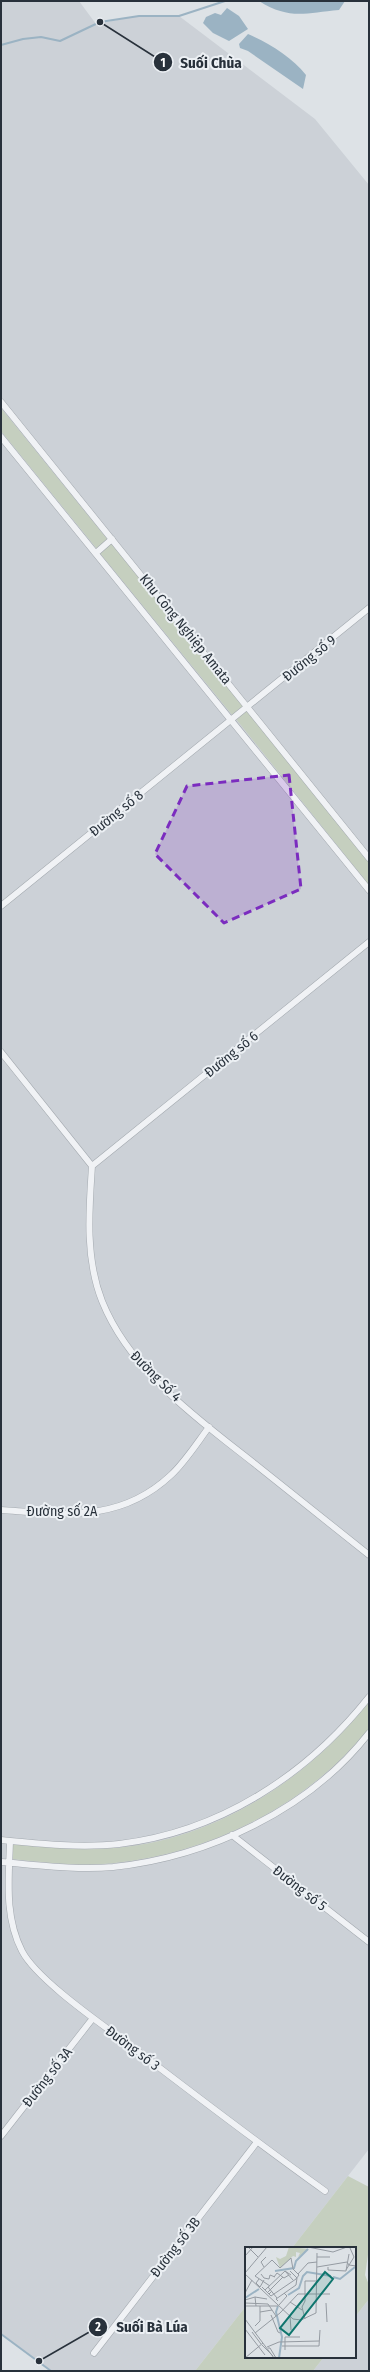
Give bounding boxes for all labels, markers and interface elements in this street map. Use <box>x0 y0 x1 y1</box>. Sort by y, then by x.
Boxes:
callout: Suối Chùa <box>153 49 250 76</box>
text: Suối Chùa <box>180 54 242 72</box>
text: 1 <box>160 56 166 70</box>
street label: Khu Công Nghiệp Amata <box>136 571 235 688</box>
street label: Đường số 9 <box>278 631 340 685</box>
street label: Đường số 8 <box>85 786 147 840</box>
street label: Đường số 6 <box>200 1027 262 1081</box>
street label: Đường Số 4 <box>127 1347 185 1405</box>
street label: Đường số 2A <box>27 1502 98 1520</box>
street label: Đường số 5 <box>269 1861 331 1915</box>
street label: Đường số 3 <box>102 2022 164 2074</box>
street label: Đường số 3A <box>18 2043 76 2110</box>
street label: Đường số 3B <box>146 2213 204 2281</box>
inset map <box>245 2247 356 2358</box>
callout: Suối Bà Lúa <box>88 2313 196 2340</box>
text: Suối Bà Lúa <box>116 2318 188 2336</box>
text: 2 <box>94 2320 101 2334</box>

